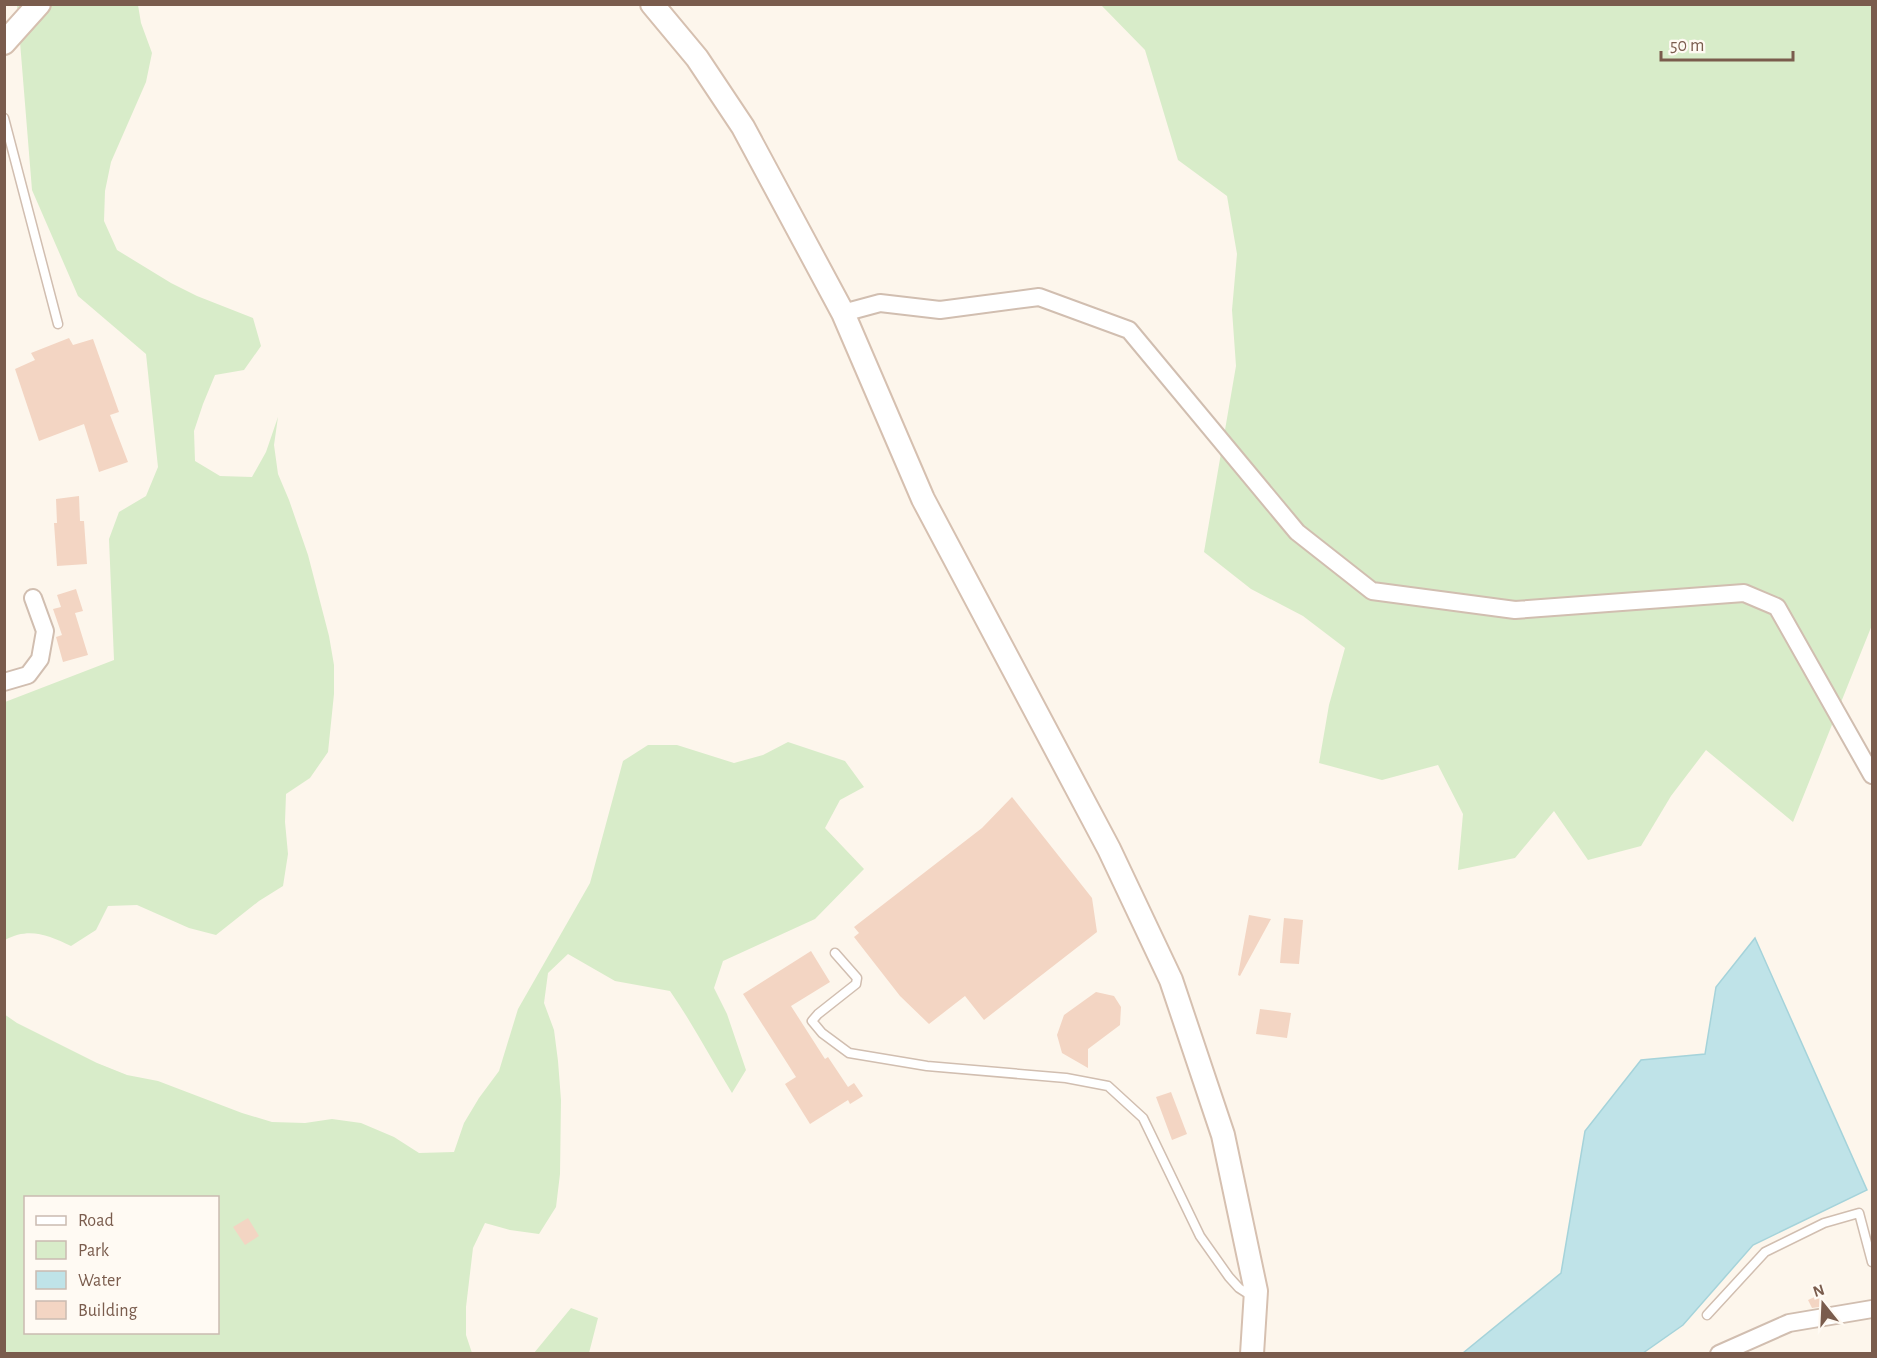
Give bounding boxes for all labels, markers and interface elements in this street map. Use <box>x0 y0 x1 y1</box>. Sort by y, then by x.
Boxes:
scale bar <box>1661 24 1793 62</box>
text: 50 m <box>1670 37 1704 55</box>
legend <box>24 1196 219 1334</box>
text: Road <box>78 1212 114 1230</box>
text: Park <box>78 1242 110 1260</box>
text: Water <box>78 1272 121 1290</box>
north arrow <box>1793 1274 1853 1334</box>
text: N <box>1811 1281 1826 1300</box>
text: Building <box>78 1302 138 1320</box>

